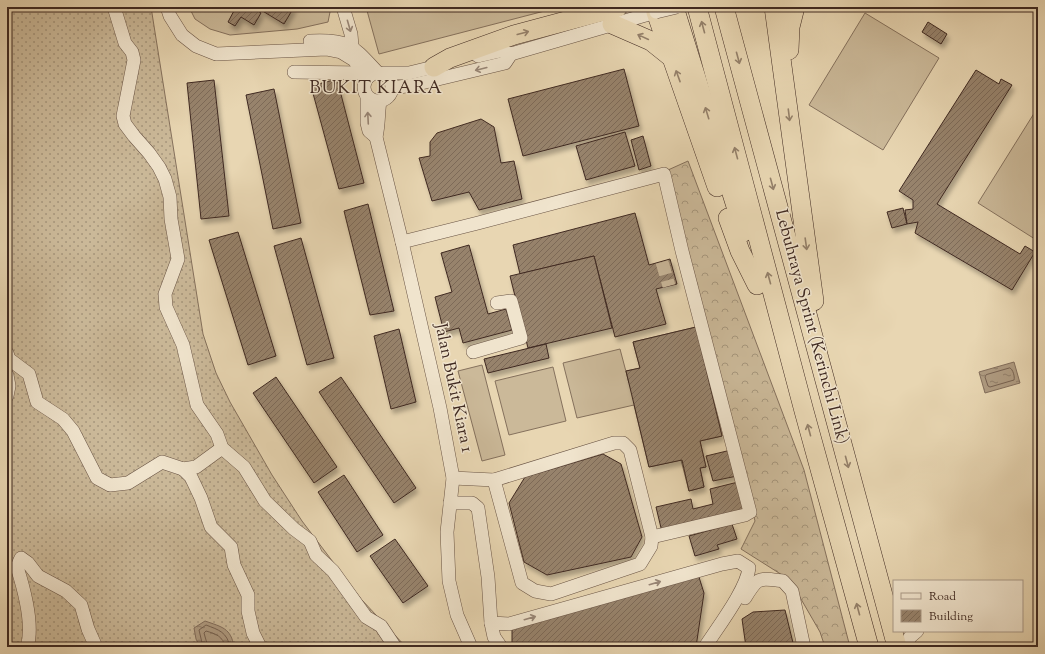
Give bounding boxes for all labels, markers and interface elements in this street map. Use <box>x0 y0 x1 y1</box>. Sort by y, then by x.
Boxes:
one-way arrow <box>346 20 353 33</box>
one-way arrow <box>698 21 706 34</box>
one-way arrow <box>516 29 529 36</box>
one-way arrow <box>638 33 650 40</box>
one-way arrow <box>735 51 742 64</box>
one-way arrow <box>475 66 488 73</box>
one-way arrow <box>673 70 681 82</box>
district label: BUKIT KIARA <box>309 76 443 102</box>
one-way arrow <box>703 107 710 120</box>
one-way arrow <box>785 108 792 121</box>
one-way arrow <box>364 112 371 125</box>
one-way arrow <box>732 146 739 159</box>
one-way arrow <box>769 177 776 190</box>
street label: Lebuhraya Sprint (Kerinchi Link) <box>768 207 854 447</box>
one-way arrow <box>802 237 810 250</box>
one-way arrow <box>765 272 772 285</box>
street label: Jalan Bukit Kiara 1 <box>427 320 478 455</box>
one-way arrow <box>805 424 812 437</box>
one-way arrow <box>844 455 851 468</box>
one-way arrow <box>648 579 661 586</box>
legend <box>893 580 1023 632</box>
text: Road <box>929 588 956 606</box>
one-way arrow <box>854 603 861 616</box>
text: Building <box>929 608 973 626</box>
one-way arrow <box>523 614 536 621</box>

